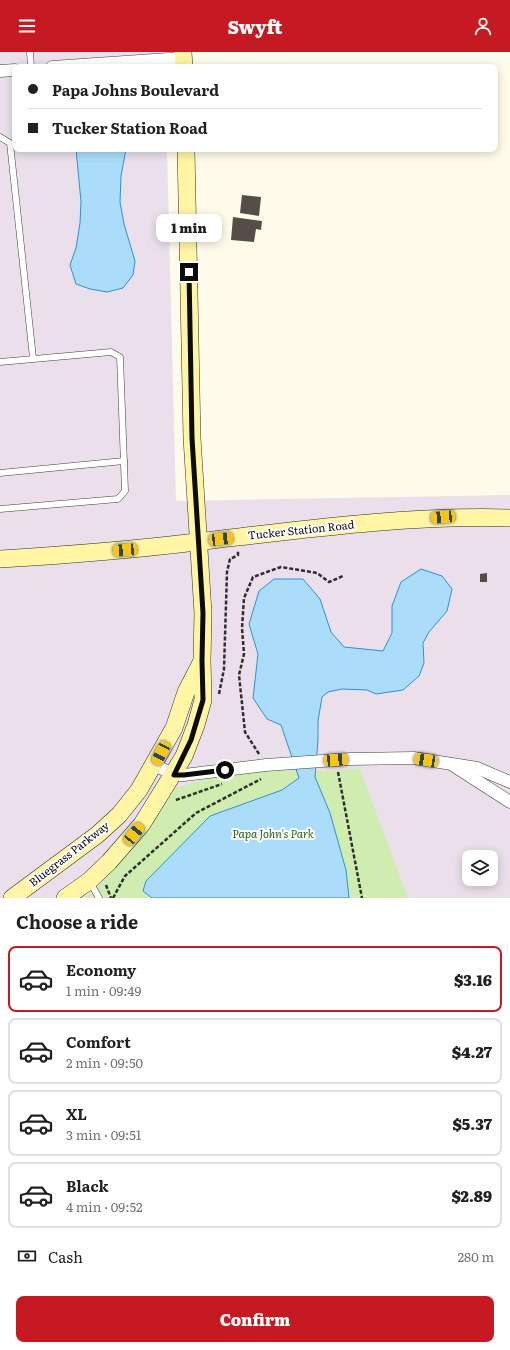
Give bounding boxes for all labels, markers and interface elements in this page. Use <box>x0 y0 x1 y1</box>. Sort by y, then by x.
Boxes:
text: Swyft <box>228 13 282 40</box>
icon: menu <box>16 15 38 37</box>
icon: person <box>472 15 494 37</box>
text: Papa Johns Boulevard <box>52 78 219 101</box>
text: Tucker Station Road <box>52 116 208 139</box>
callout: 1 min <box>156 214 222 242</box>
text: 1 min <box>171 218 207 237</box>
route end <box>180 263 198 281</box>
car <box>431 510 455 524</box>
street label: Tucker Station Road <box>247 515 355 543</box>
car <box>208 532 234 546</box>
car <box>113 543 137 557</box>
car <box>150 740 172 766</box>
car <box>413 752 439 768</box>
car <box>324 753 348 767</box>
route start <box>216 761 234 779</box>
street label: Bluegrass Parkway <box>25 816 112 890</box>
car <box>122 821 146 847</box>
park label: Papa John's Park <box>232 825 314 841</box>
map controls <box>462 850 498 886</box>
button: layers <box>462 850 498 886</box>
text: Choose a ride <box>16 908 138 935</box>
text: Economy <box>66 958 136 981</box>
icon: car <box>18 961 54 997</box>
text: $3.16 <box>454 968 492 991</box>
text: 1 min · 09:49 <box>66 981 141 1000</box>
text: Comfort <box>66 1030 131 1053</box>
icon: car <box>18 1033 54 1069</box>
text: $4.27 <box>452 1040 492 1063</box>
text: 2 min · 09:50 <box>66 1053 143 1072</box>
text: XL <box>66 1102 87 1125</box>
icon: car <box>18 1105 54 1141</box>
text: $5.37 <box>453 1112 492 1135</box>
text: 3 min · 09:51 <box>66 1125 141 1144</box>
text: Black <box>66 1174 109 1197</box>
icon: car <box>18 1177 54 1213</box>
text: $2.89 <box>451 1184 492 1207</box>
text: 4 min · 09:52 <box>66 1197 143 1216</box>
icon: cash <box>16 1245 38 1267</box>
text: Cash <box>48 1245 83 1268</box>
text: 280 m <box>458 1247 494 1266</box>
button: Confirm <box>16 1296 494 1342</box>

